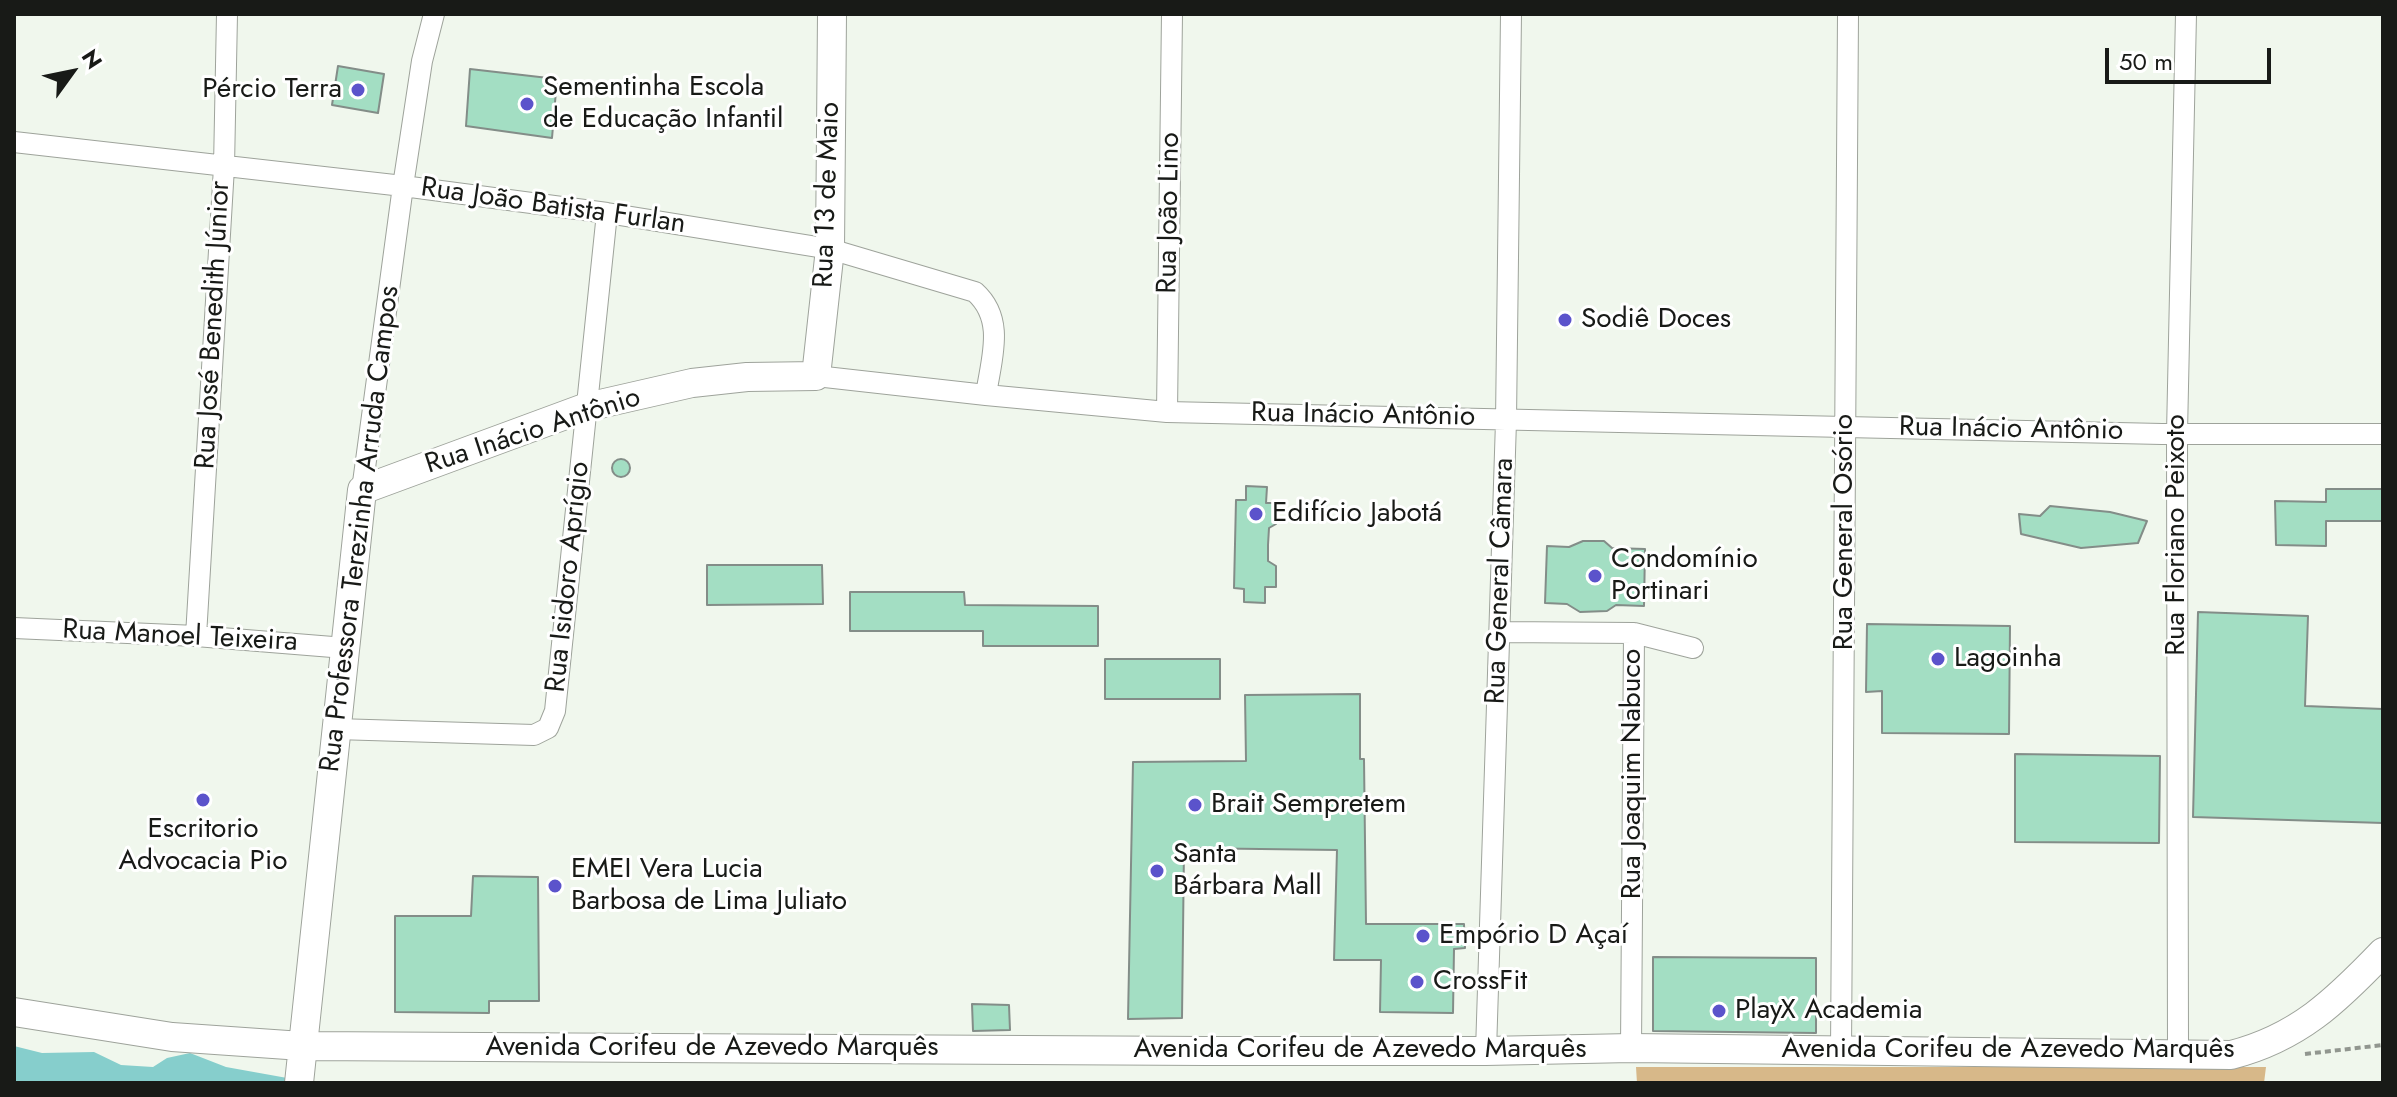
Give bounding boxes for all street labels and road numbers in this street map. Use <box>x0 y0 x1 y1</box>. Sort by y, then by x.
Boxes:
street label: Rua 13 de Maio <box>808 101 848 289</box>
street label: Rua João Lino <box>1152 132 1188 294</box>
street label: Rua João Batista Furlan <box>419 172 687 242</box>
street label: Rua José Benedith Júnior <box>190 180 238 470</box>
street label: Rua Professora Terezinha Arruda Campos <box>314 284 408 774</box>
street label: Rua Inácio Antônio <box>421 381 645 483</box>
street label: Rua Inácio Antônio <box>1251 397 1475 435</box>
street label: Rua Inácio Antônio <box>1899 411 2123 449</box>
street label: Rua General Osório <box>1828 414 1862 650</box>
street label: Rua Floriano Peixoto <box>2160 414 2194 656</box>
street label: Rua General Câmara <box>1480 457 1522 705</box>
street label: Rua Isidoro Aprígio <box>540 460 598 694</box>
street label: Rua Manoel Teixeira <box>61 614 299 660</box>
street label: Rua Joaquim Nabuco <box>1616 649 1650 899</box>
street label: Avenida Corifeu de Azevedo Marquês <box>486 1031 938 1065</box>
street label: Avenida Corifeu de Azevedo Marquês <box>1134 1033 1586 1067</box>
street label: Avenida Corifeu de Azevedo Marquês <box>1782 1033 2234 1067</box>

